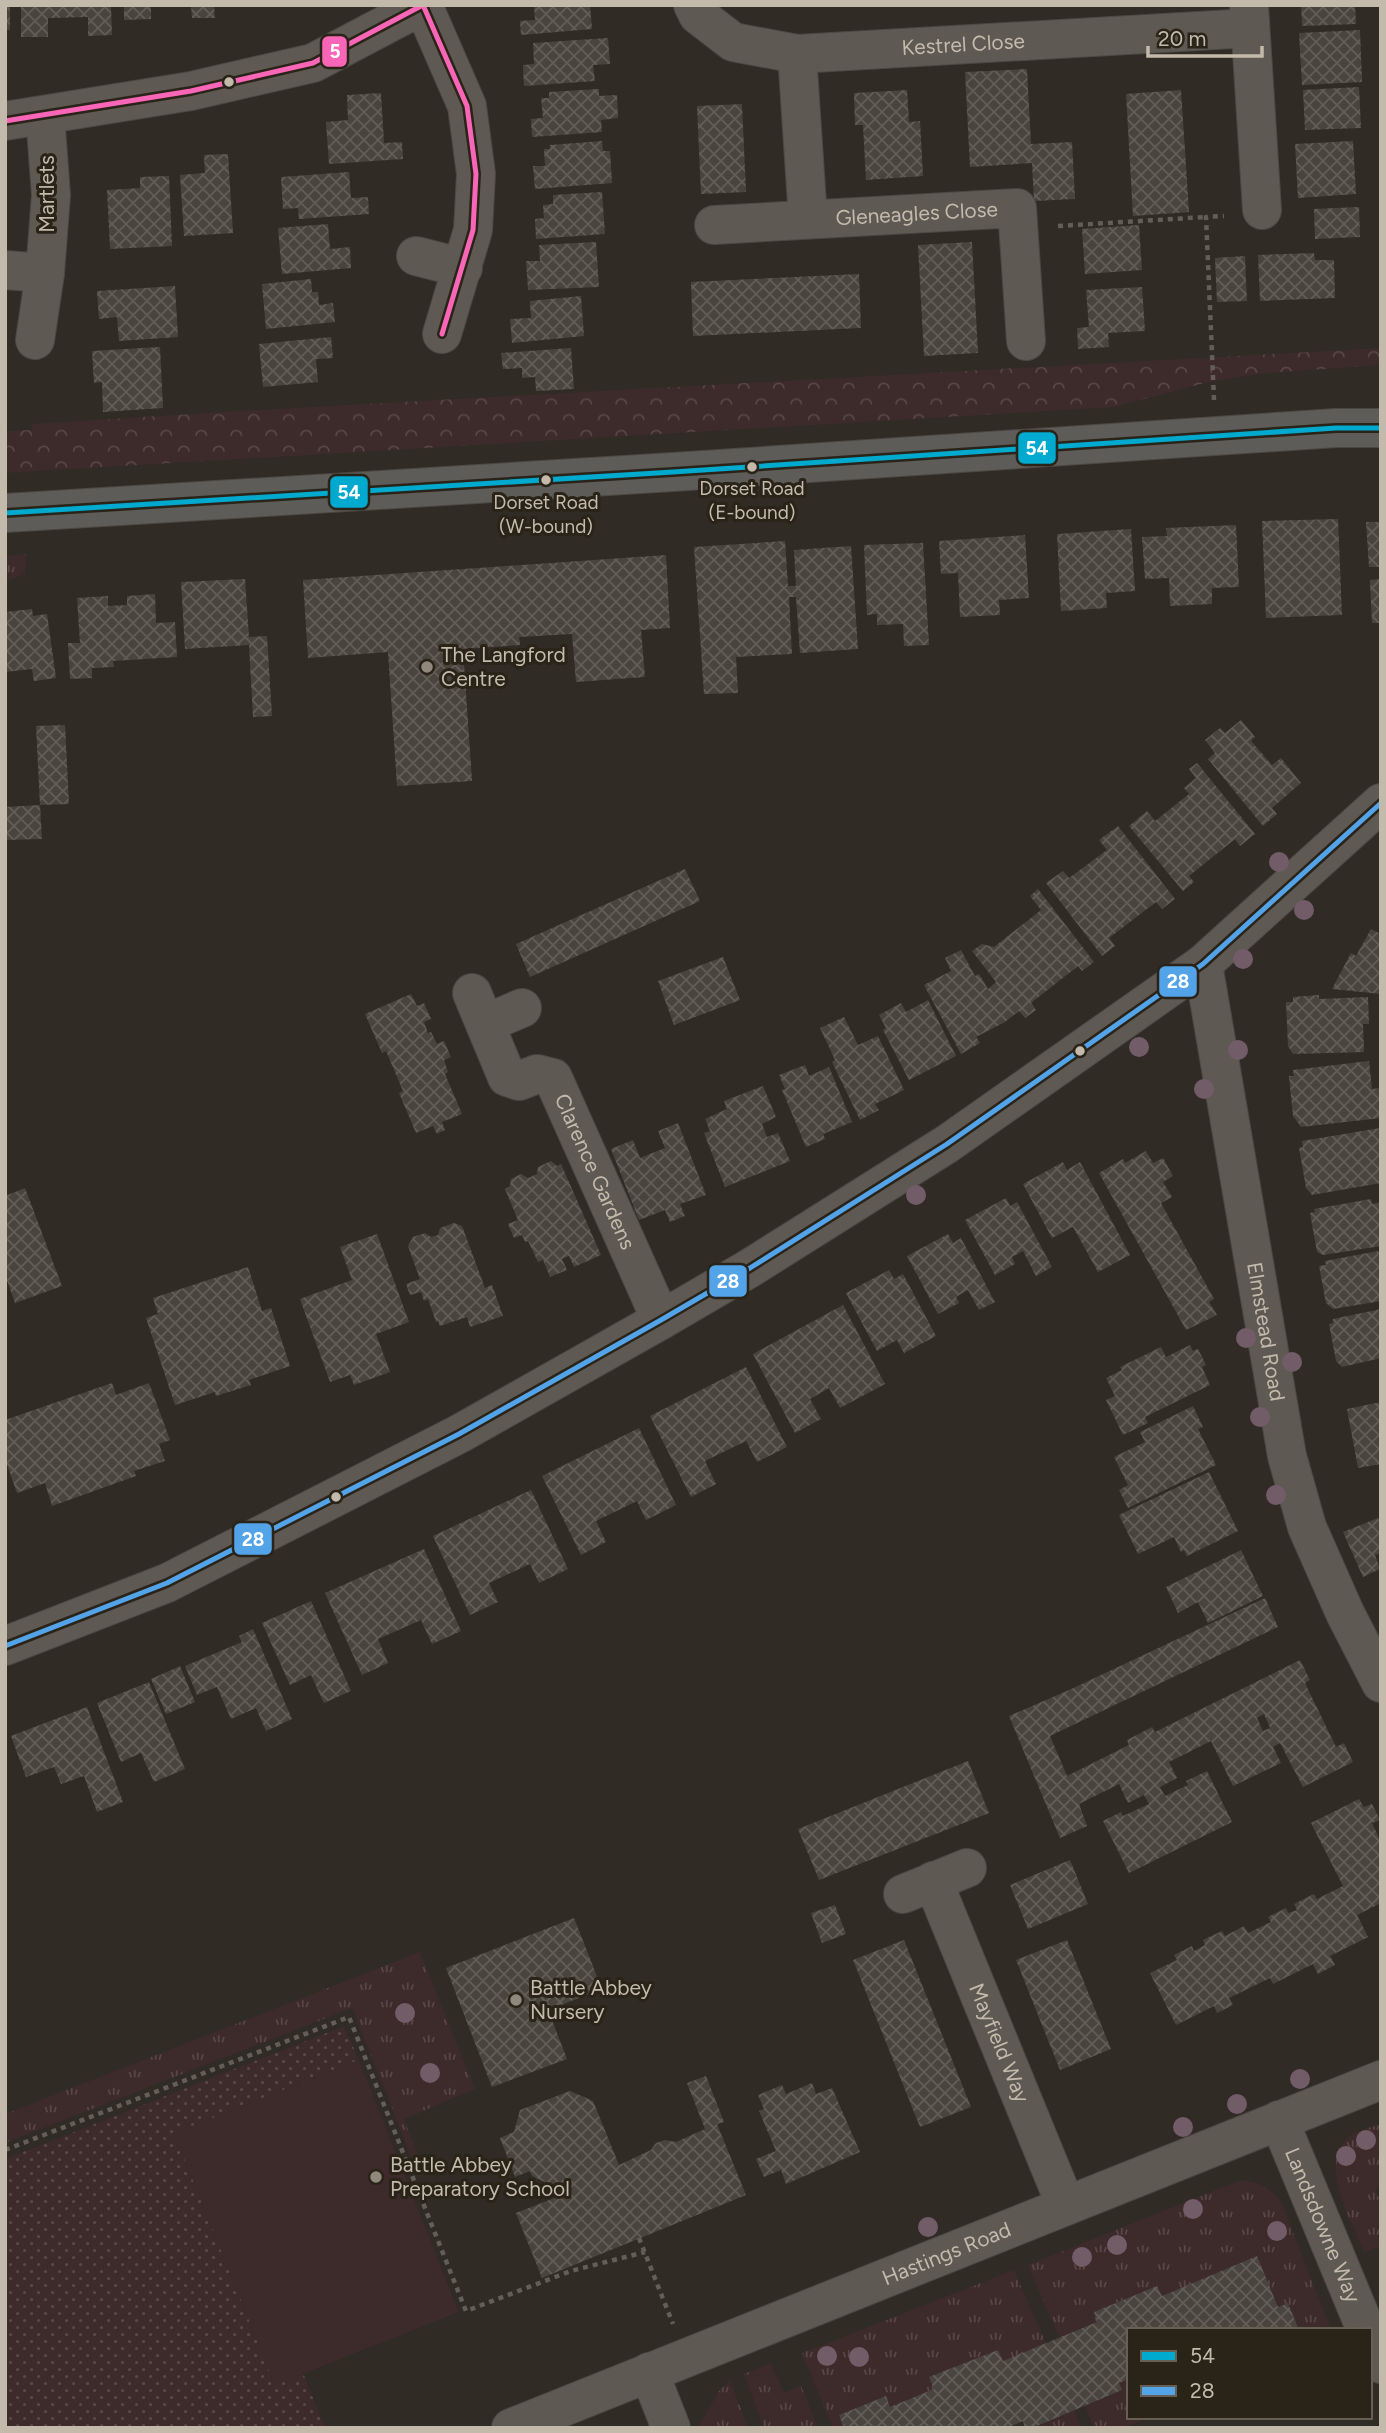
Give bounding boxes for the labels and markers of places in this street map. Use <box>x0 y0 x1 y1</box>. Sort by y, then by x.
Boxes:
unlabelled marker <box>222 75 236 89</box>
marker: Dorset Road (E-bound) <box>745 460 759 474</box>
marker: Dorset Road (W-bound) <box>539 473 553 487</box>
place label: Dorset Road (E-bound) <box>699 477 805 524</box>
place label: Dorset Road (W-bound) <box>493 491 599 538</box>
place label: The Langford Centre <box>441 642 566 691</box>
marker: The Langford Centre <box>419 659 435 675</box>
unlabelled marker <box>1073 1044 1087 1058</box>
unlabelled marker <box>329 1490 343 1504</box>
place label: Battle Abbey Nursery <box>530 1975 652 2024</box>
marker: Battle Abbey Nursery <box>508 1992 524 2008</box>
place label: Battle Abbey Preparatory School <box>390 2152 570 2201</box>
marker: Battle Abbey Preparatory School <box>368 2169 384 2185</box>

